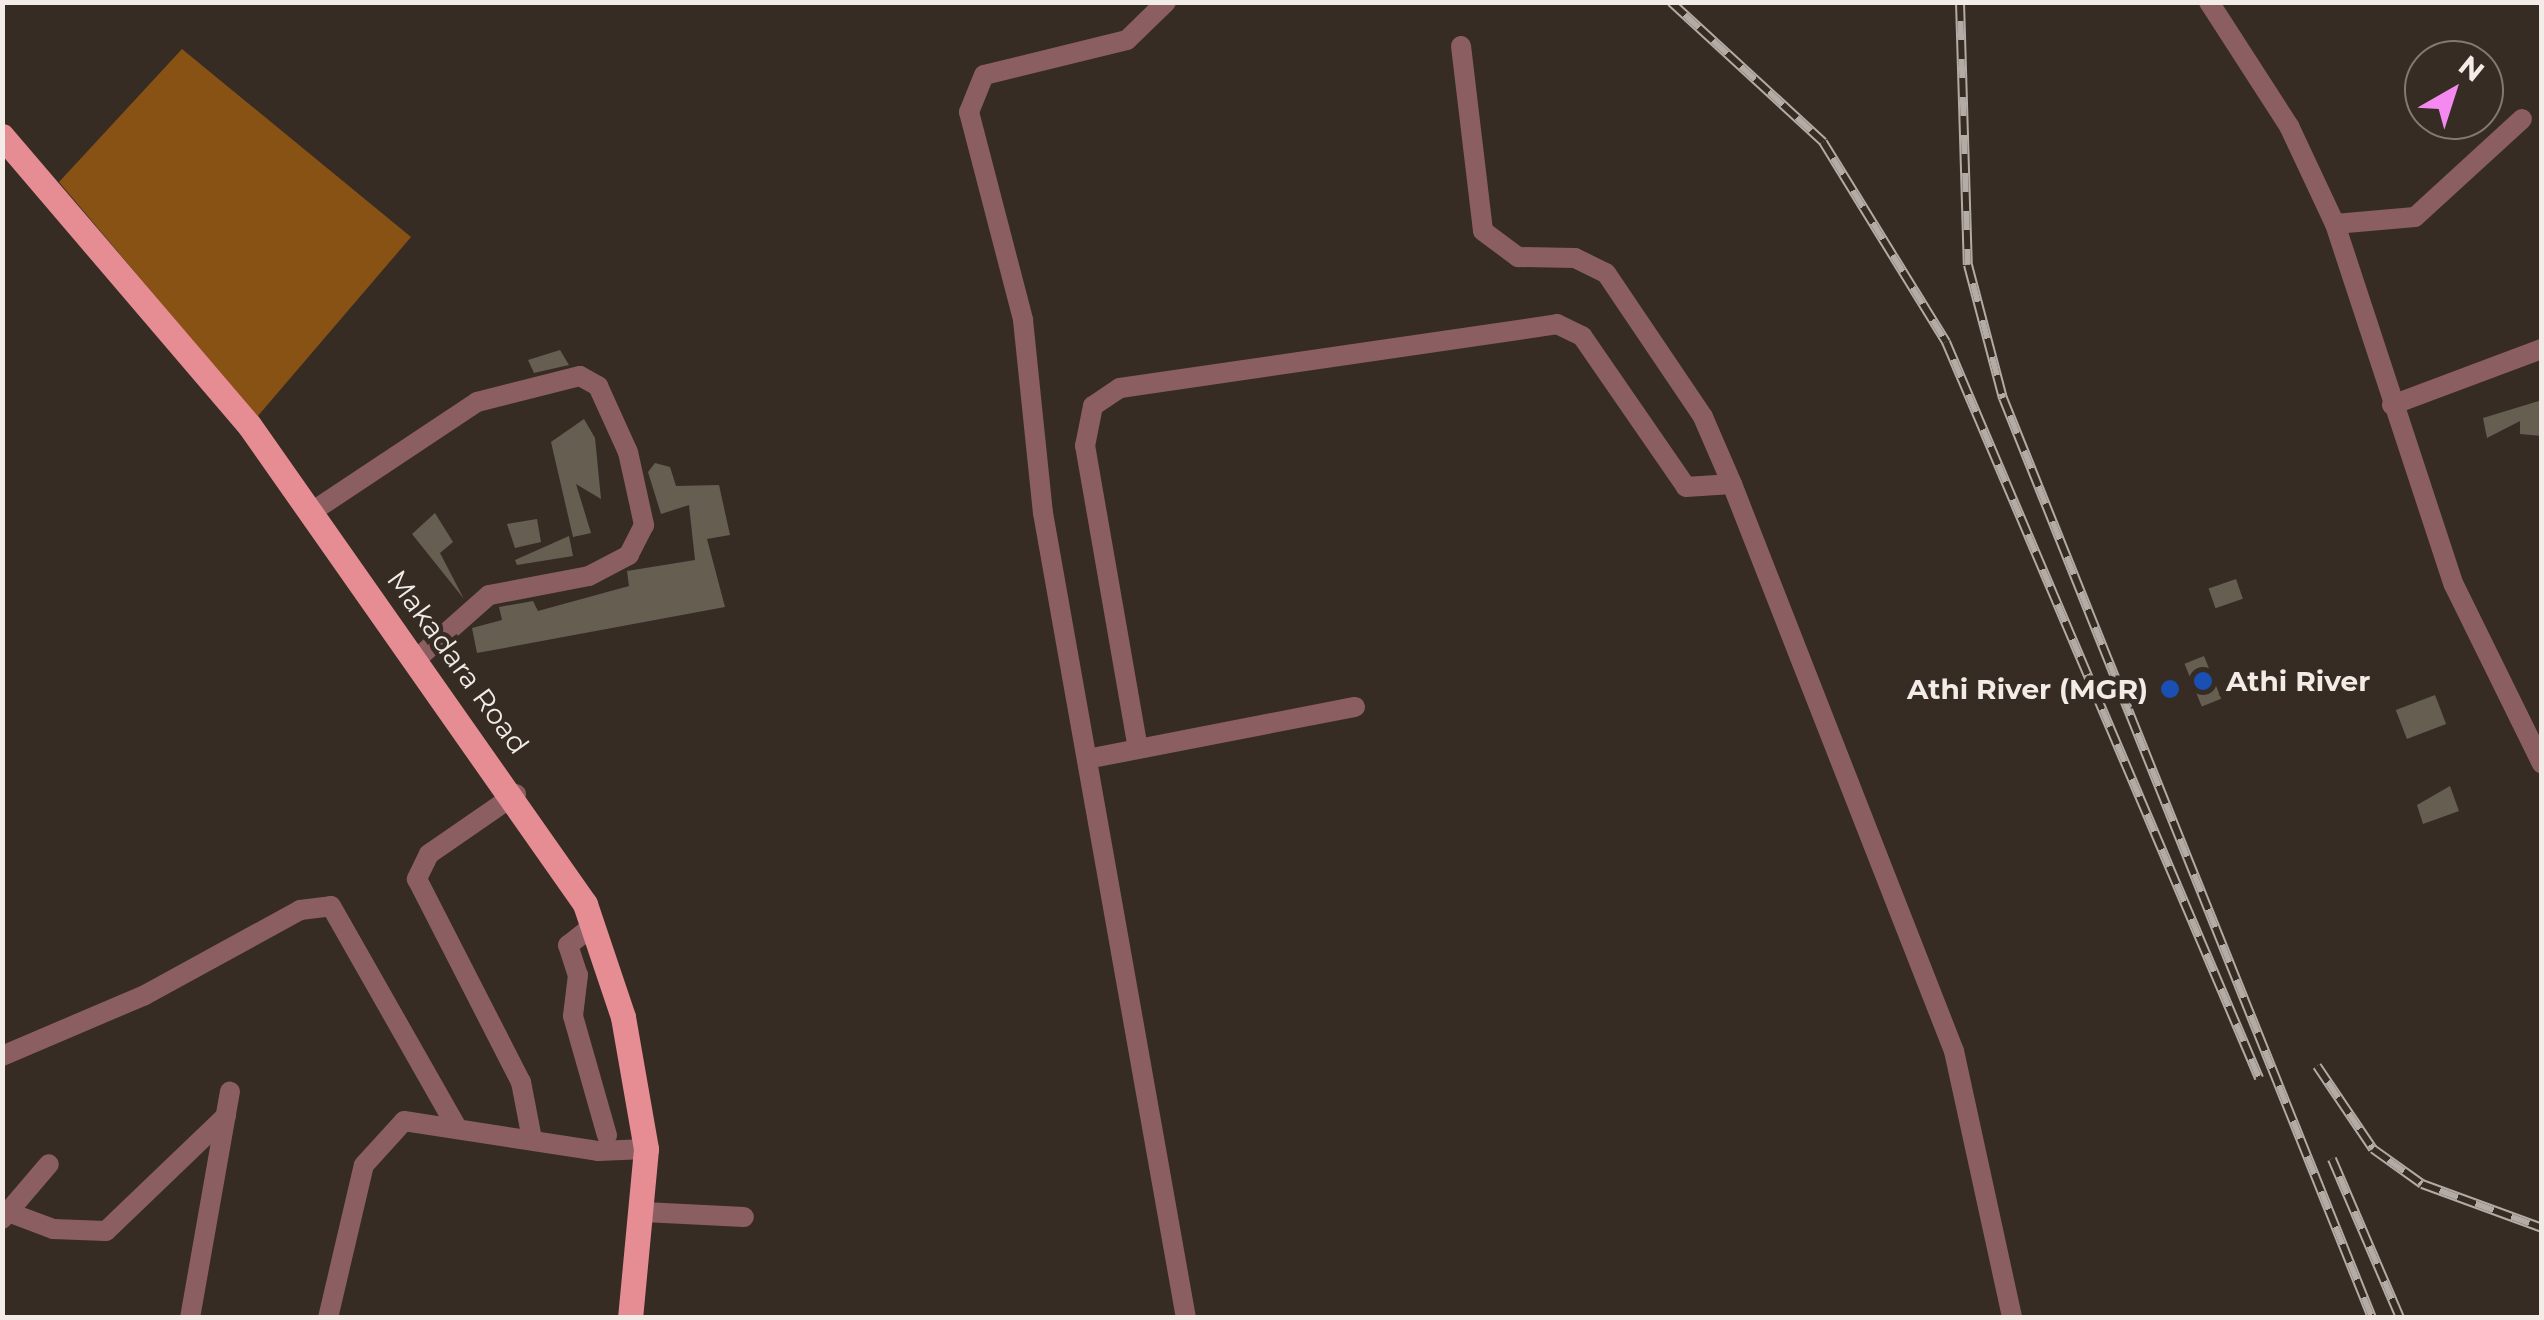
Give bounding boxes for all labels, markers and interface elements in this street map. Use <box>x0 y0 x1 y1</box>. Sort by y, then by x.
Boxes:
north arrow <box>2404 40 2504 140</box>
text: N <box>2452 48 2491 89</box>
street label: Makadara Road <box>380 564 536 760</box>
place label: Athi River <box>2226 664 2370 698</box>
marker: Athi River <box>2190 668 2216 694</box>
place label: Athi River (MGR) <box>1907 672 2148 706</box>
marker: Athi River (MGR) <box>2157 676 2183 702</box>

